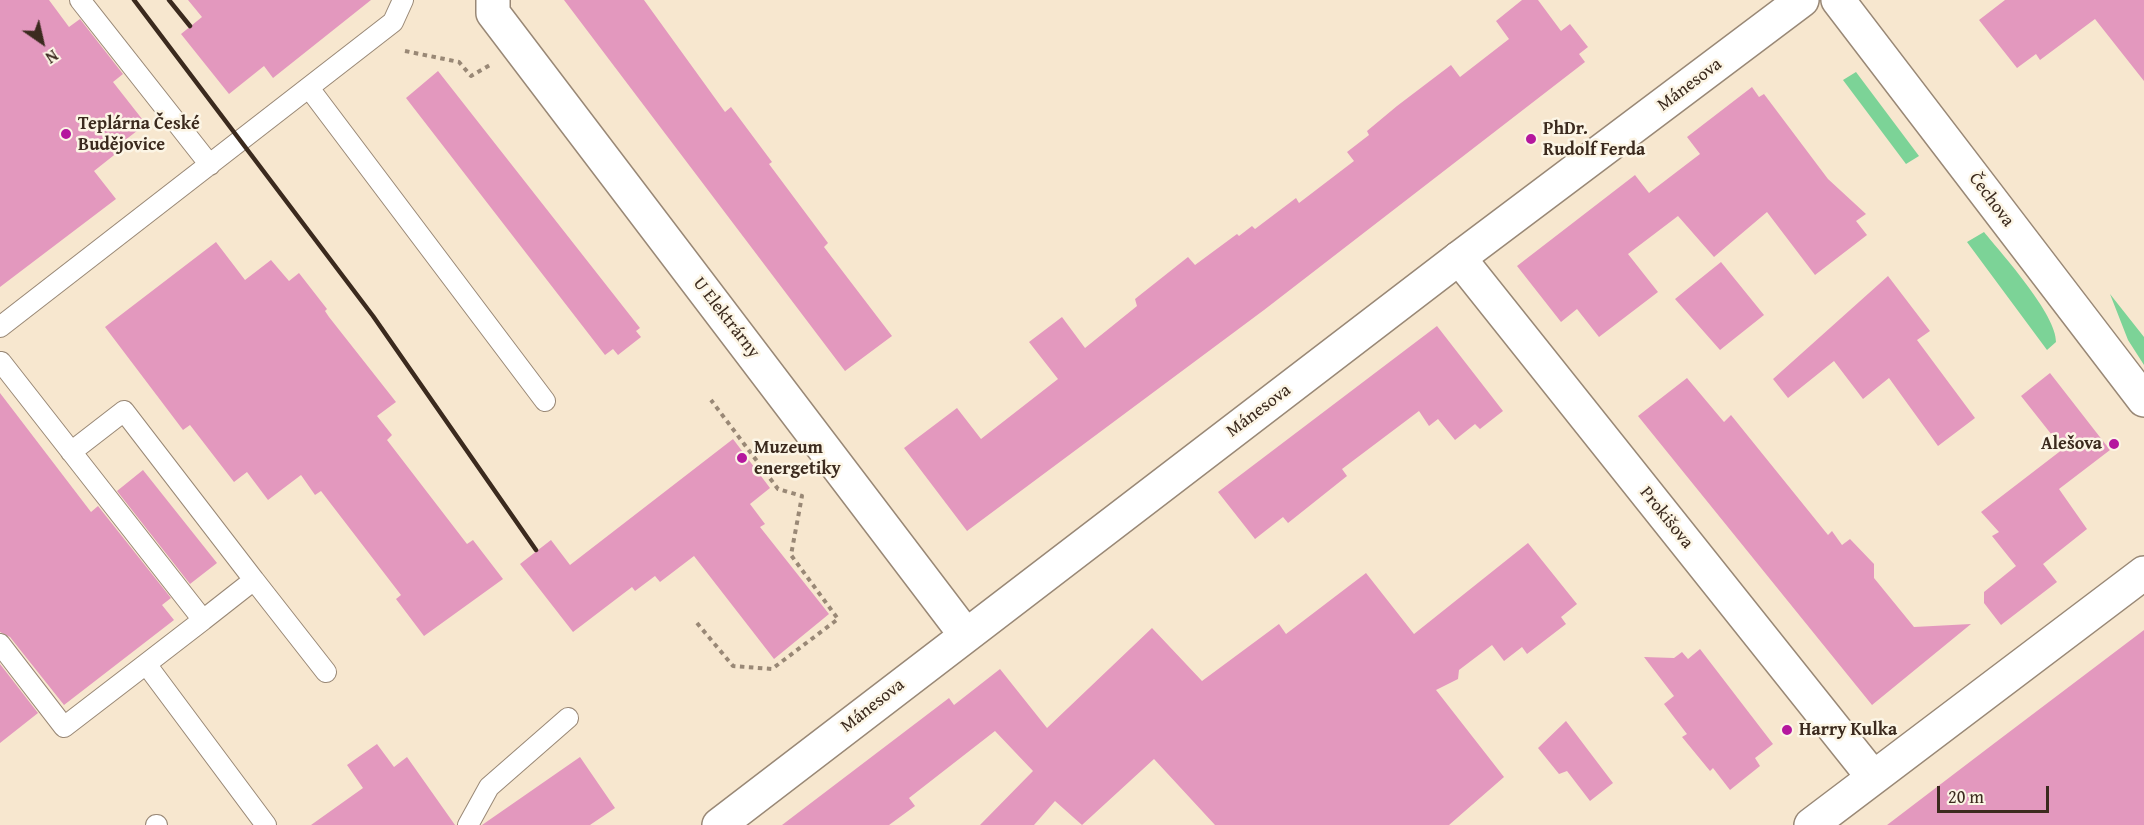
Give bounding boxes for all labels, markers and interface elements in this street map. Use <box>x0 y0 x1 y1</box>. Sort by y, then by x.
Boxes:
north arrow <box>12 12 72 72</box>
text: N <box>41 44 63 70</box>
street label: Mánesova <box>1654 54 1726 116</box>
place label: Teplárna České Budějovice <box>78 113 200 156</box>
place label: PhDr. Rudolf Ferda <box>1543 118 1645 160</box>
marker: Teplárna České Budějovice <box>59 127 73 141</box>
marker: PhDr. Rudolf Ferda <box>1524 132 1538 146</box>
street label: Čechova <box>1964 169 2018 231</box>
street label: U Elektrárny <box>688 273 764 363</box>
street label: Mánesova <box>1223 380 1295 442</box>
place label: Alešova <box>2041 433 2102 455</box>
place label: Muzeum energetiky <box>754 437 841 480</box>
marker: Alešova <box>2107 437 2121 451</box>
marker: Muzeum energetiky <box>735 451 749 465</box>
street label: Prokišova <box>1635 483 1697 553</box>
street label: Mánesova <box>837 674 909 738</box>
place label: Harry Kulka <box>1799 719 1897 741</box>
marker: Harry Kulka <box>1780 723 1794 737</box>
scale bar <box>1940 774 2052 812</box>
text: 20 m <box>1948 783 1984 810</box>

